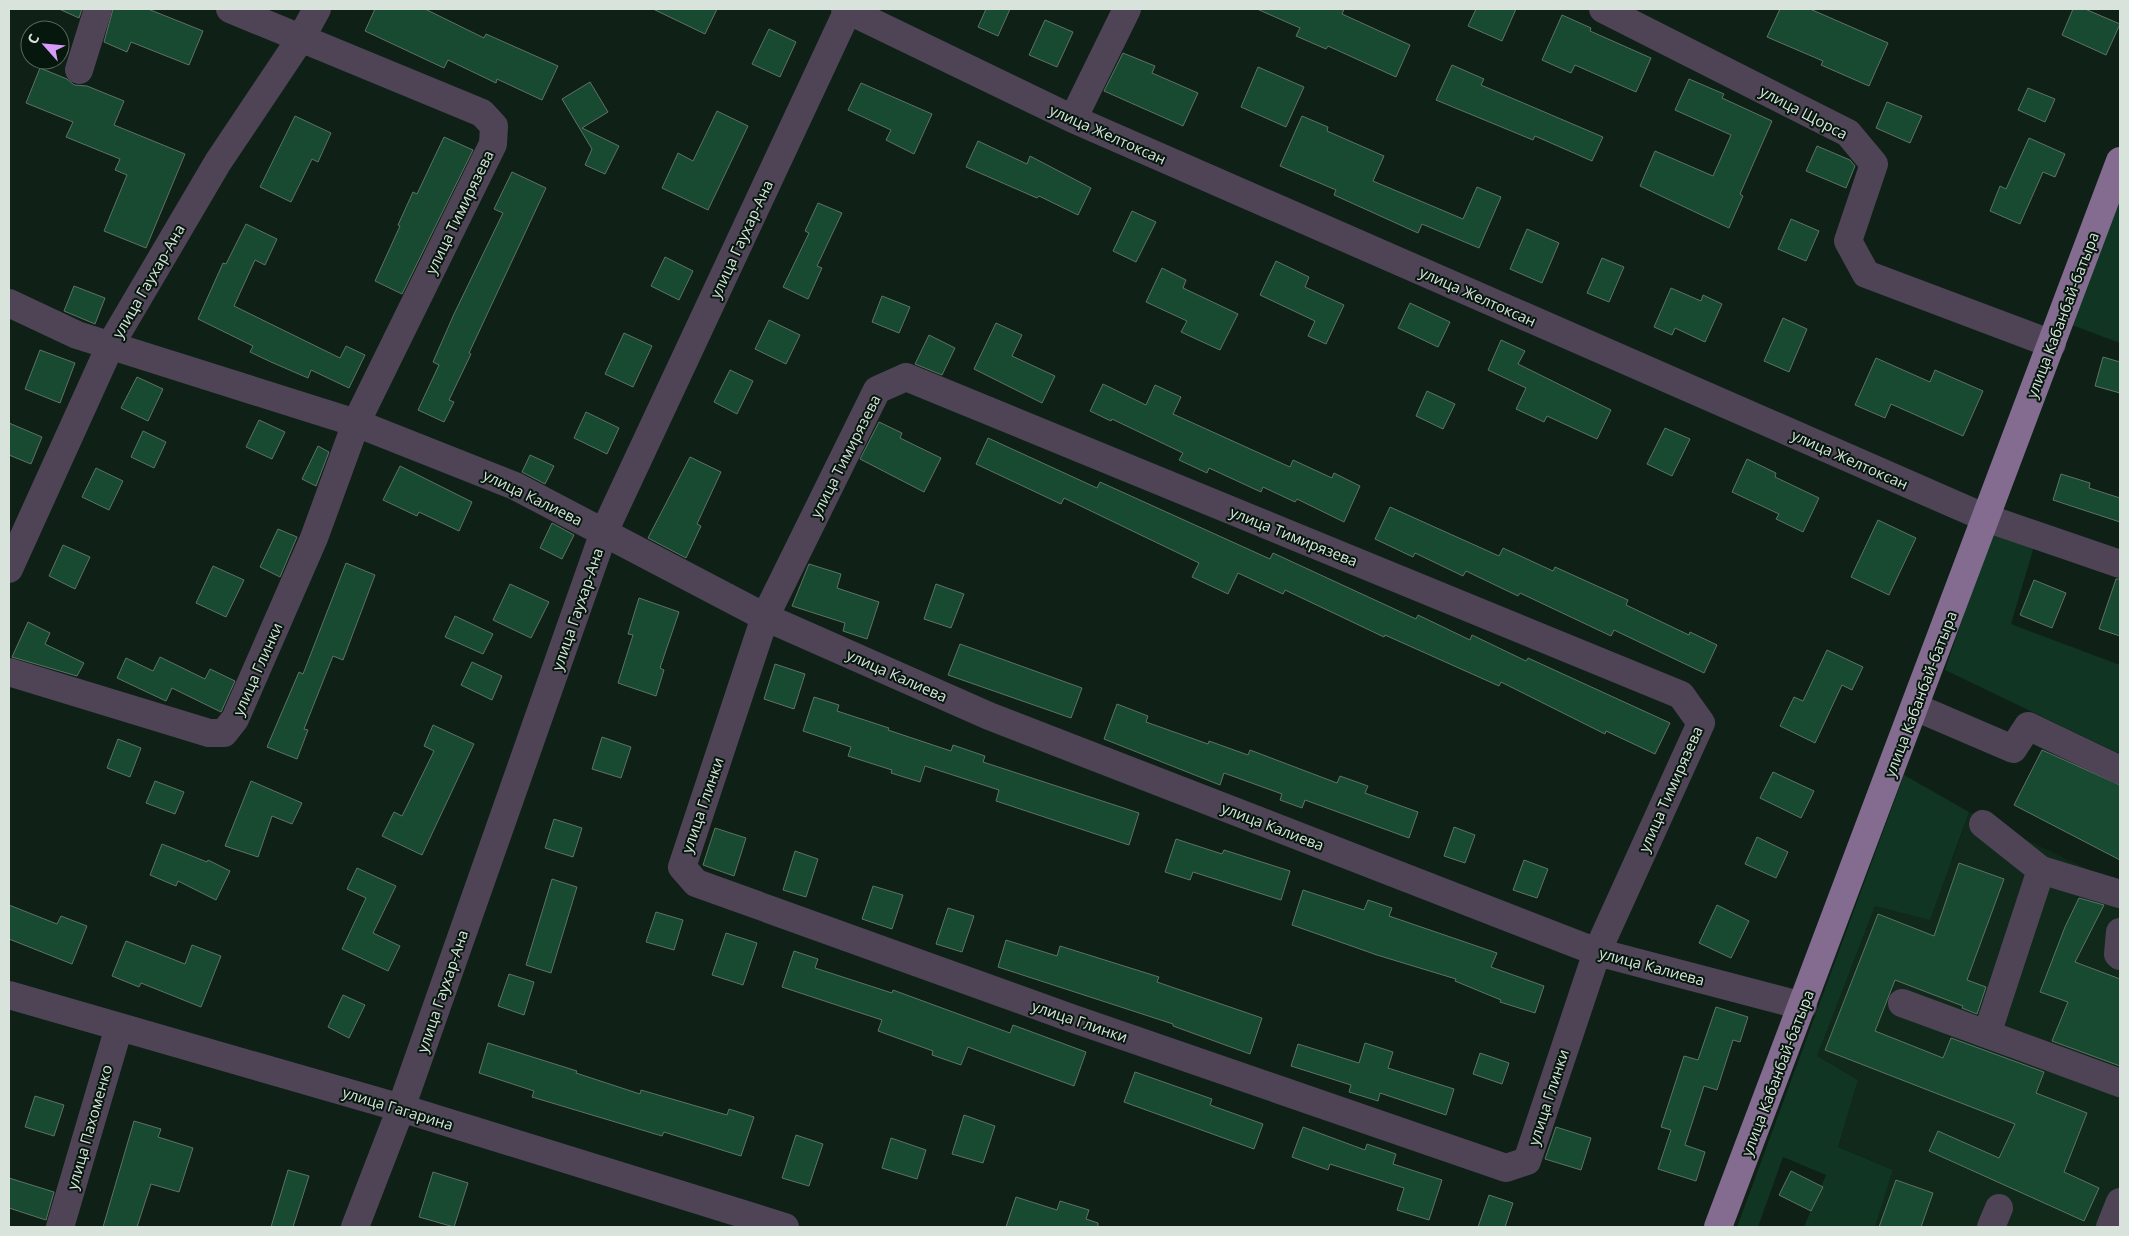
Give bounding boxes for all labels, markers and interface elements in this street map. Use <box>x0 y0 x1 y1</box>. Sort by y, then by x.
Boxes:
north arrow <box>20 20 70 70</box>
text: С <box>22 31 43 47</box>
street label: улица Щорса <box>1757 81 1851 143</box>
street label: улица Желтоксан <box>1047 99 1169 169</box>
street label: улица Тимирязева <box>420 147 498 277</box>
street label: улица Гаухар-Ана <box>705 177 777 301</box>
street label: улица Гаухар-Ана <box>107 220 189 342</box>
street label: улица Кабанбай-батыра <box>2021 229 2103 401</box>
street label: улица Желтоксан <box>1417 261 1539 331</box>
street label: улица Тимирязева <box>805 391 885 521</box>
street label: улица Желтоксан <box>1789 424 1911 494</box>
street label: улица Калиева <box>480 464 586 530</box>
street label: улица Тимирязева <box>1227 501 1361 571</box>
street label: улица Гаухар-Ана <box>547 545 607 673</box>
street label: улица Кабанбай-батыра <box>1879 608 1961 780</box>
street label: улица Глинки <box>228 619 286 719</box>
street label: улица Калиева <box>843 644 951 706</box>
street label: улица Тимирязева <box>1633 723 1707 855</box>
street label: улица Глинки <box>676 754 728 856</box>
street label: улица Калиева <box>1219 797 1327 855</box>
street label: улица Гаухар-Ана <box>412 927 472 1055</box>
street label: улица Калиева <box>1597 942 1707 990</box>
street label: улица Кабанбай-батыра <box>1736 987 1818 1159</box>
street label: улица Глинки <box>1029 995 1131 1047</box>
street label: улица Глинки <box>1523 1046 1573 1148</box>
street label: улица Пахоменко <box>62 1062 116 1192</box>
street label: улица Гагарина <box>340 1082 456 1134</box>

